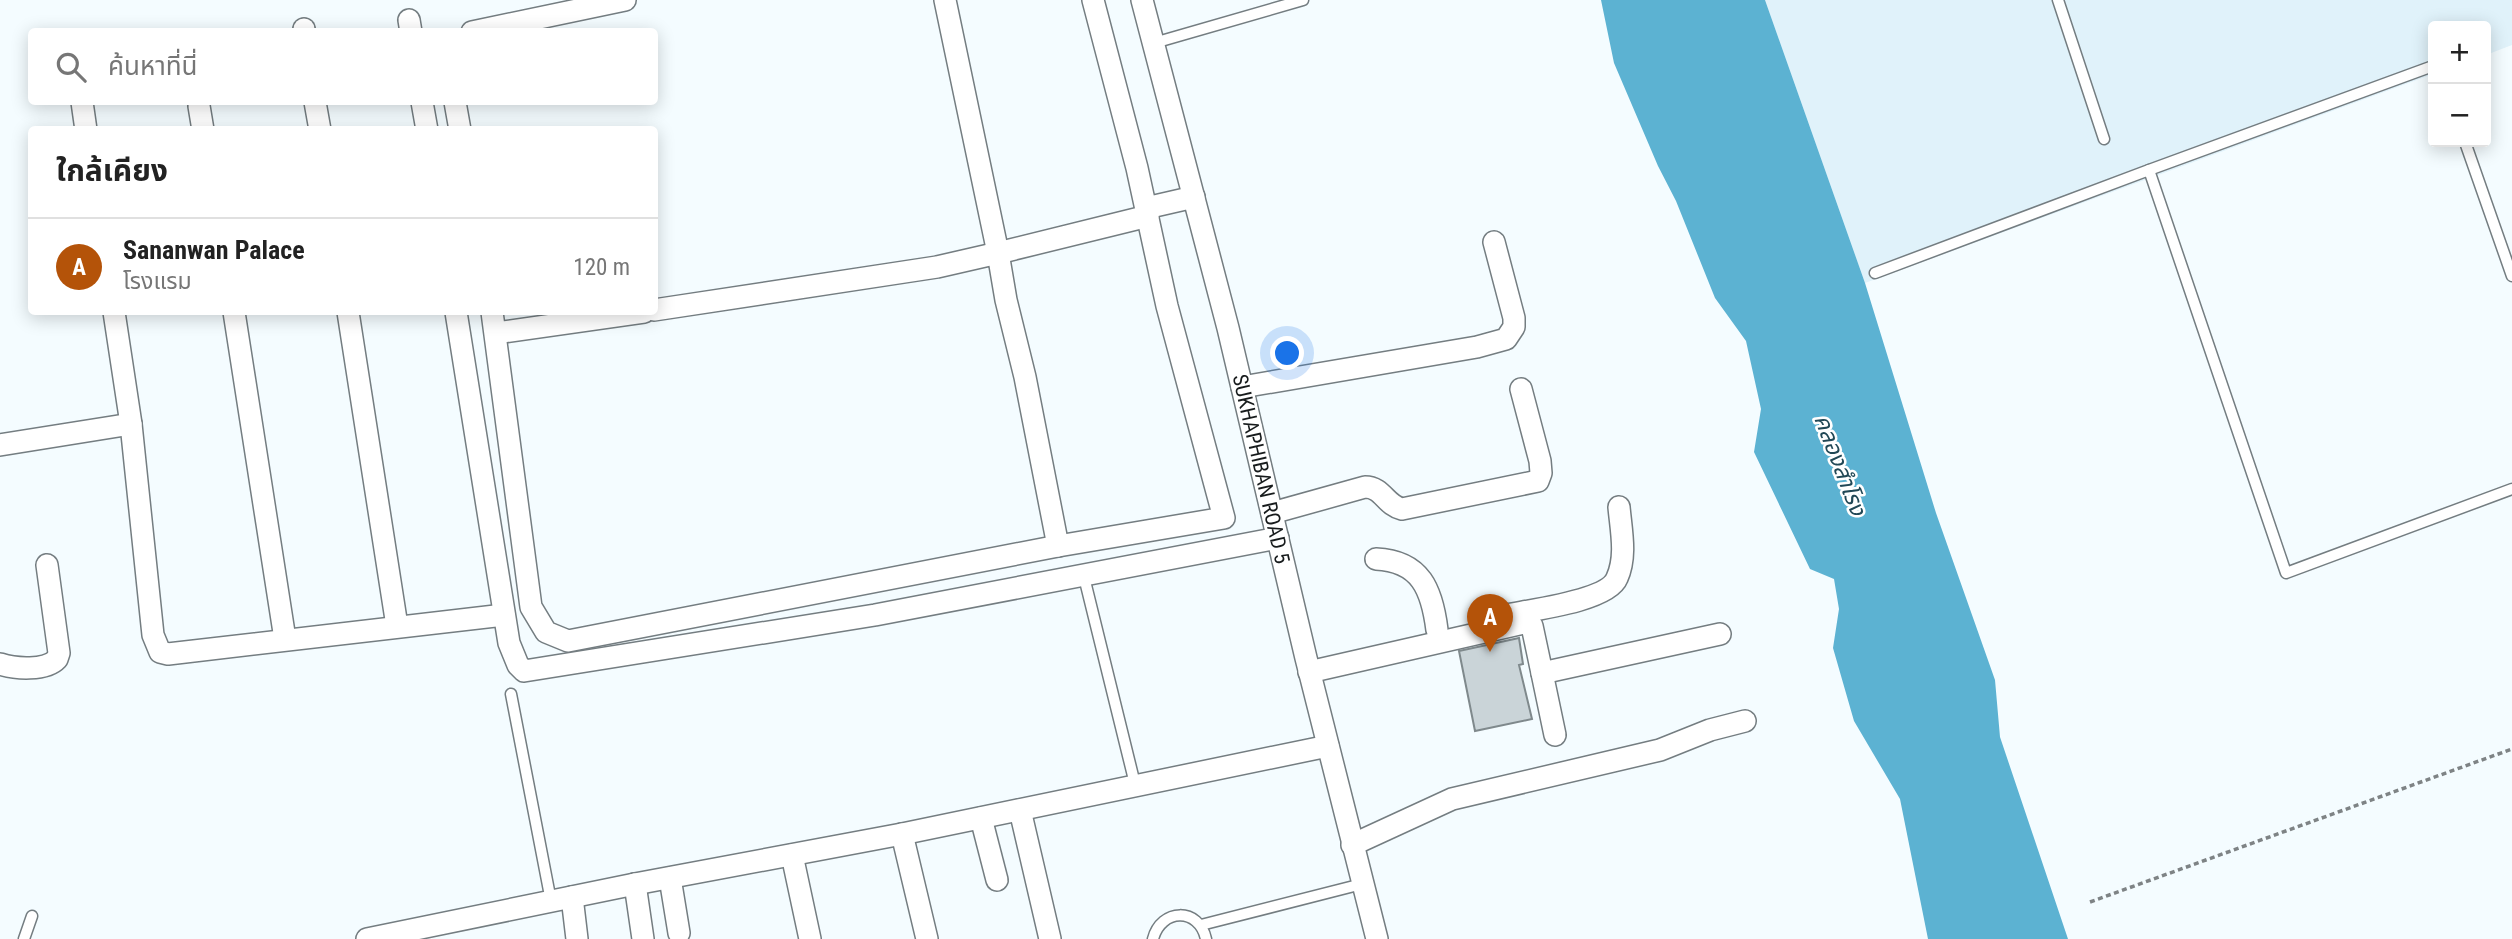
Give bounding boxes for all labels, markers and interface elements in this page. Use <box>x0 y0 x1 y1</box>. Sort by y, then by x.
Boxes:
map controls <box>2428 21 2491 147</box>
button: + <box>2428 21 2491 84</box>
search box <box>28 28 658 105</box>
icon: search <box>52 48 90 86</box>
text: ค้นหาที่นี่ <box>108 51 198 81</box>
button: − <box>2428 84 2491 147</box>
text: ใกล้เคียง <box>56 153 168 188</box>
text: Sananwan Palace <box>123 235 305 265</box>
text: A <box>72 254 86 281</box>
text: 120 m <box>573 254 630 281</box>
text: โรงแรม <box>123 268 192 295</box>
your location <box>1270 336 1304 370</box>
street label: SUKHAPHIBAN ROAD 5 <box>1228 372 1294 566</box>
water label: คลองสำโรง <box>1808 411 1872 521</box>
pin: A <box>1467 594 1513 652</box>

